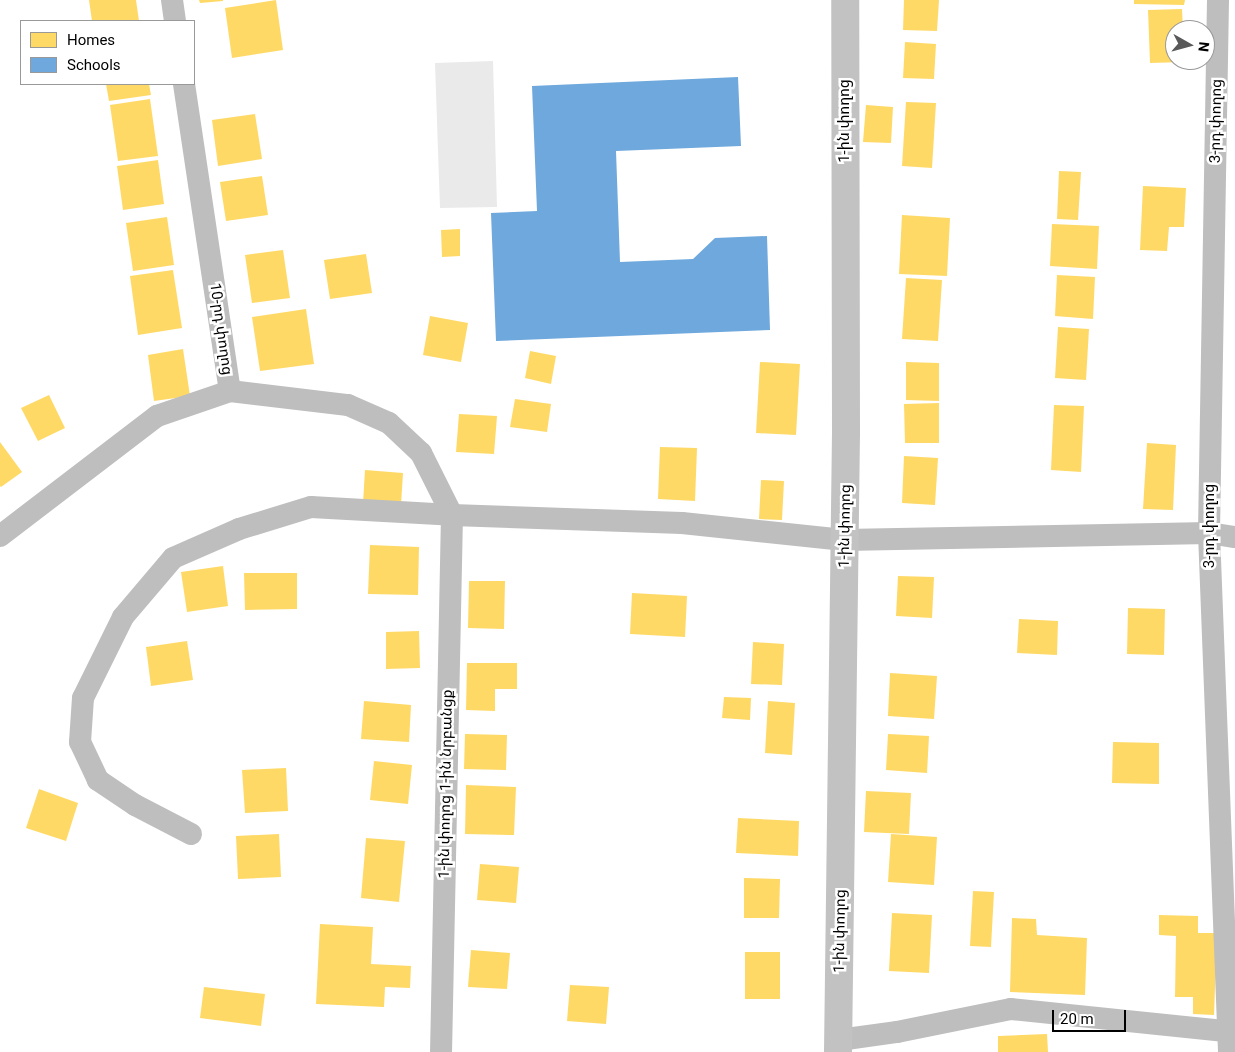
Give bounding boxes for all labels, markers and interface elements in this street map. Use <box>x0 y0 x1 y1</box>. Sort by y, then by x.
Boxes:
legend <box>20 20 195 85</box>
north arrow <box>1165 20 1215 70</box>
text: Homes <box>67 31 115 49</box>
text: N <box>1195 41 1212 53</box>
text: Schools <box>67 56 121 74</box>
street label: 1-ին փողոց <box>836 79 854 163</box>
street label: 3-րդ փողոց <box>1206 79 1226 163</box>
street label: 10-րդ փողոց <box>206 282 236 376</box>
street label: 1-ին փողոց <box>835 484 855 568</box>
street label: 3-րդ փողոց <box>1201 484 1219 568</box>
street label: 1-ին փողոց 1-ին նրբանցք <box>435 689 457 879</box>
street label: 1-ին փողոց <box>830 889 850 973</box>
scale bar <box>1055 1000 1129 1032</box>
text: 20 m <box>1060 1010 1094 1028</box>

